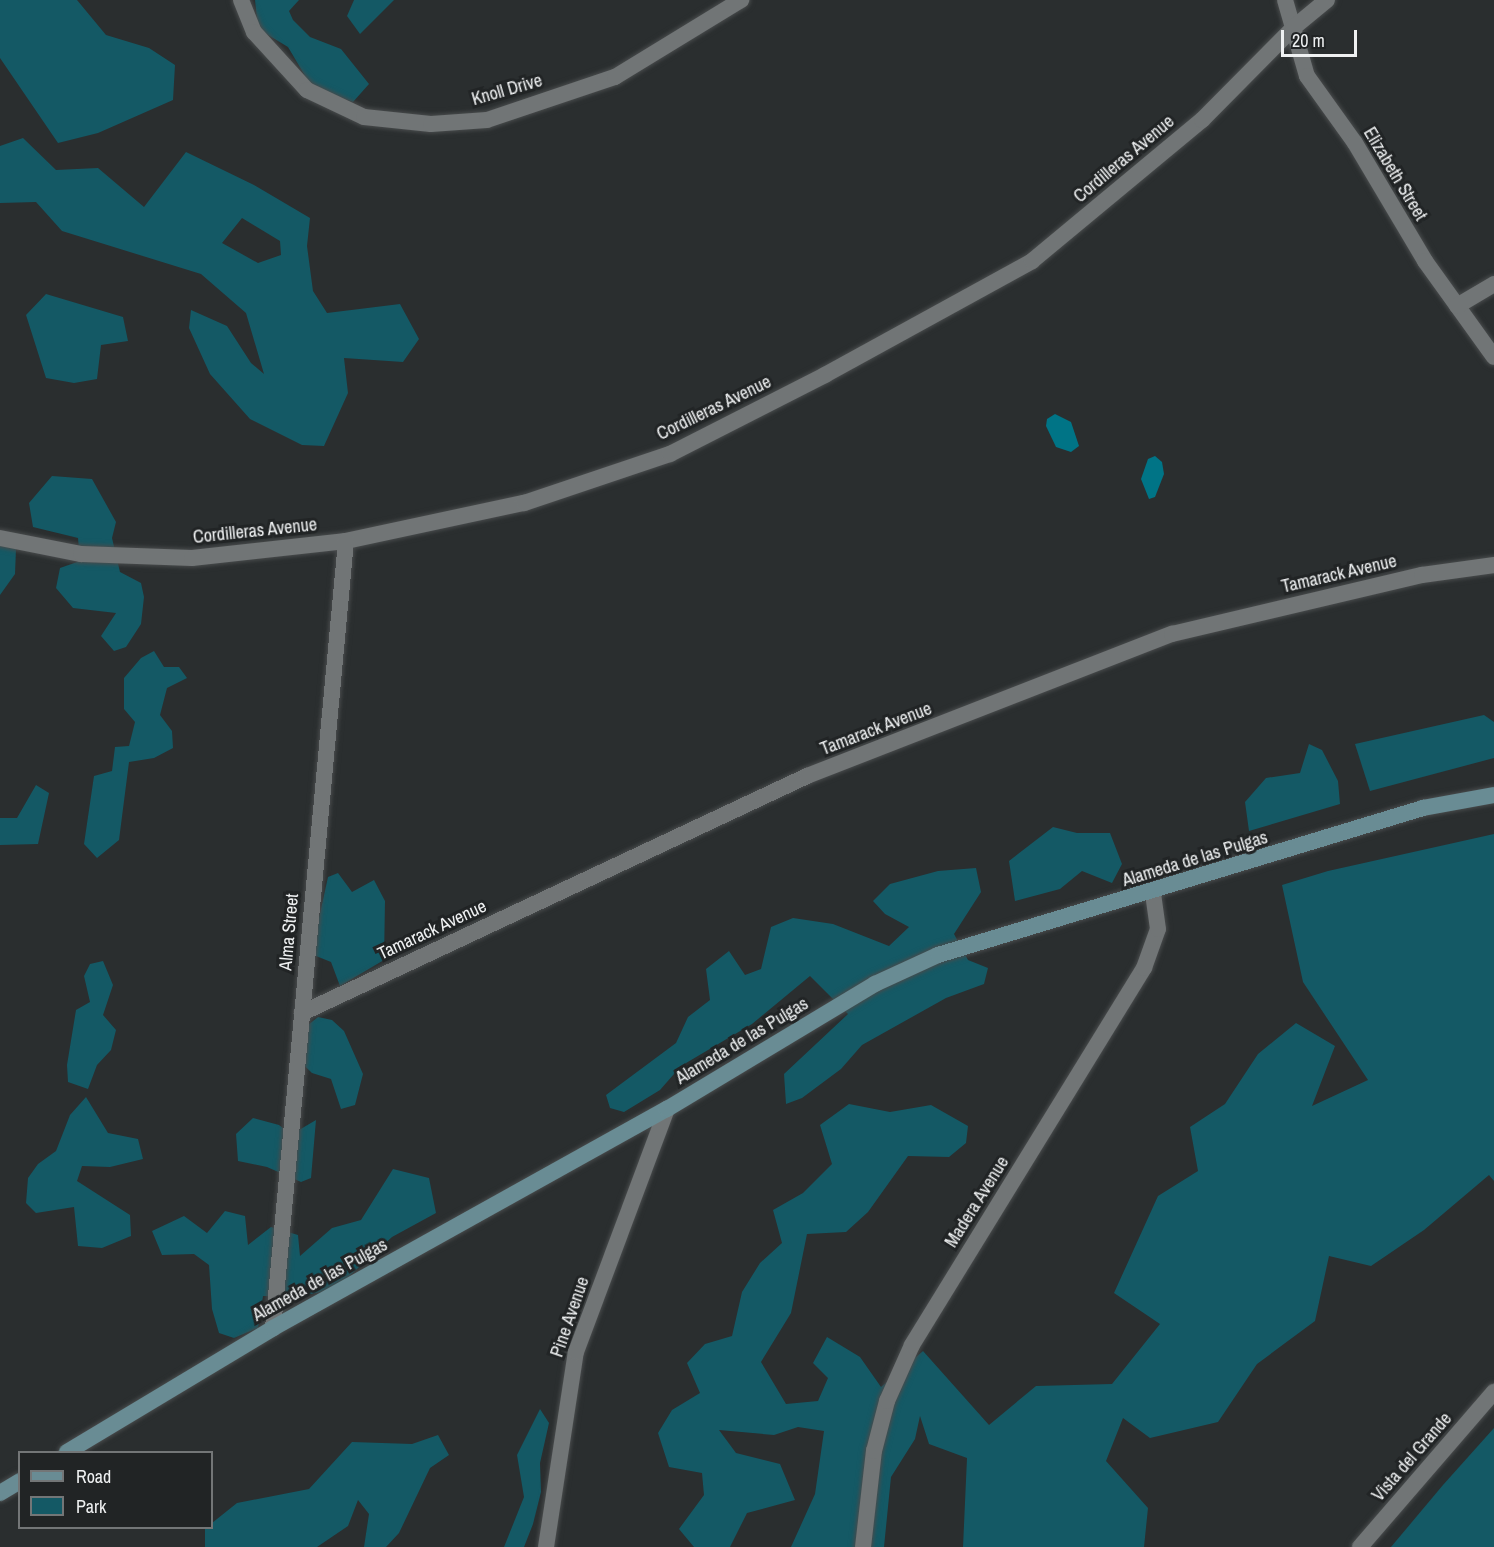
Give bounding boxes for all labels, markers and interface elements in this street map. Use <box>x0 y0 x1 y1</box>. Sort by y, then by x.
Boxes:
scale bar <box>1284 18 1360 56</box>
text: 20 m <box>1292 28 1325 53</box>
street label: Knoll Drive <box>469 70 545 110</box>
street label: Cordilleras Avenue <box>1069 110 1179 208</box>
street label: Elizabeth Street <box>1359 123 1431 225</box>
street label: Cordilleras Avenue <box>653 371 775 445</box>
street label: Cordilleras Avenue <box>192 514 318 548</box>
street label: Tamarack Avenue <box>1279 550 1399 598</box>
street label: Tamarack Avenue <box>817 698 935 760</box>
street label: Alameda de las Pulgas <box>1120 827 1270 891</box>
street label: Alma Street <box>275 893 303 971</box>
street label: Tamarack Avenue <box>374 895 490 965</box>
street label: Alameda de las Pulgas <box>672 993 812 1089</box>
street label: Madera Avenue <box>940 1152 1014 1252</box>
street label: Alameda de las Pulgas <box>249 1234 391 1326</box>
street label: Pine Avenue <box>546 1274 594 1360</box>
street label: Vista del Grande <box>1368 1408 1456 1506</box>
legend <box>18 1451 213 1529</box>
text: Road <box>76 1464 111 1489</box>
text: Park <box>76 1494 106 1519</box>

